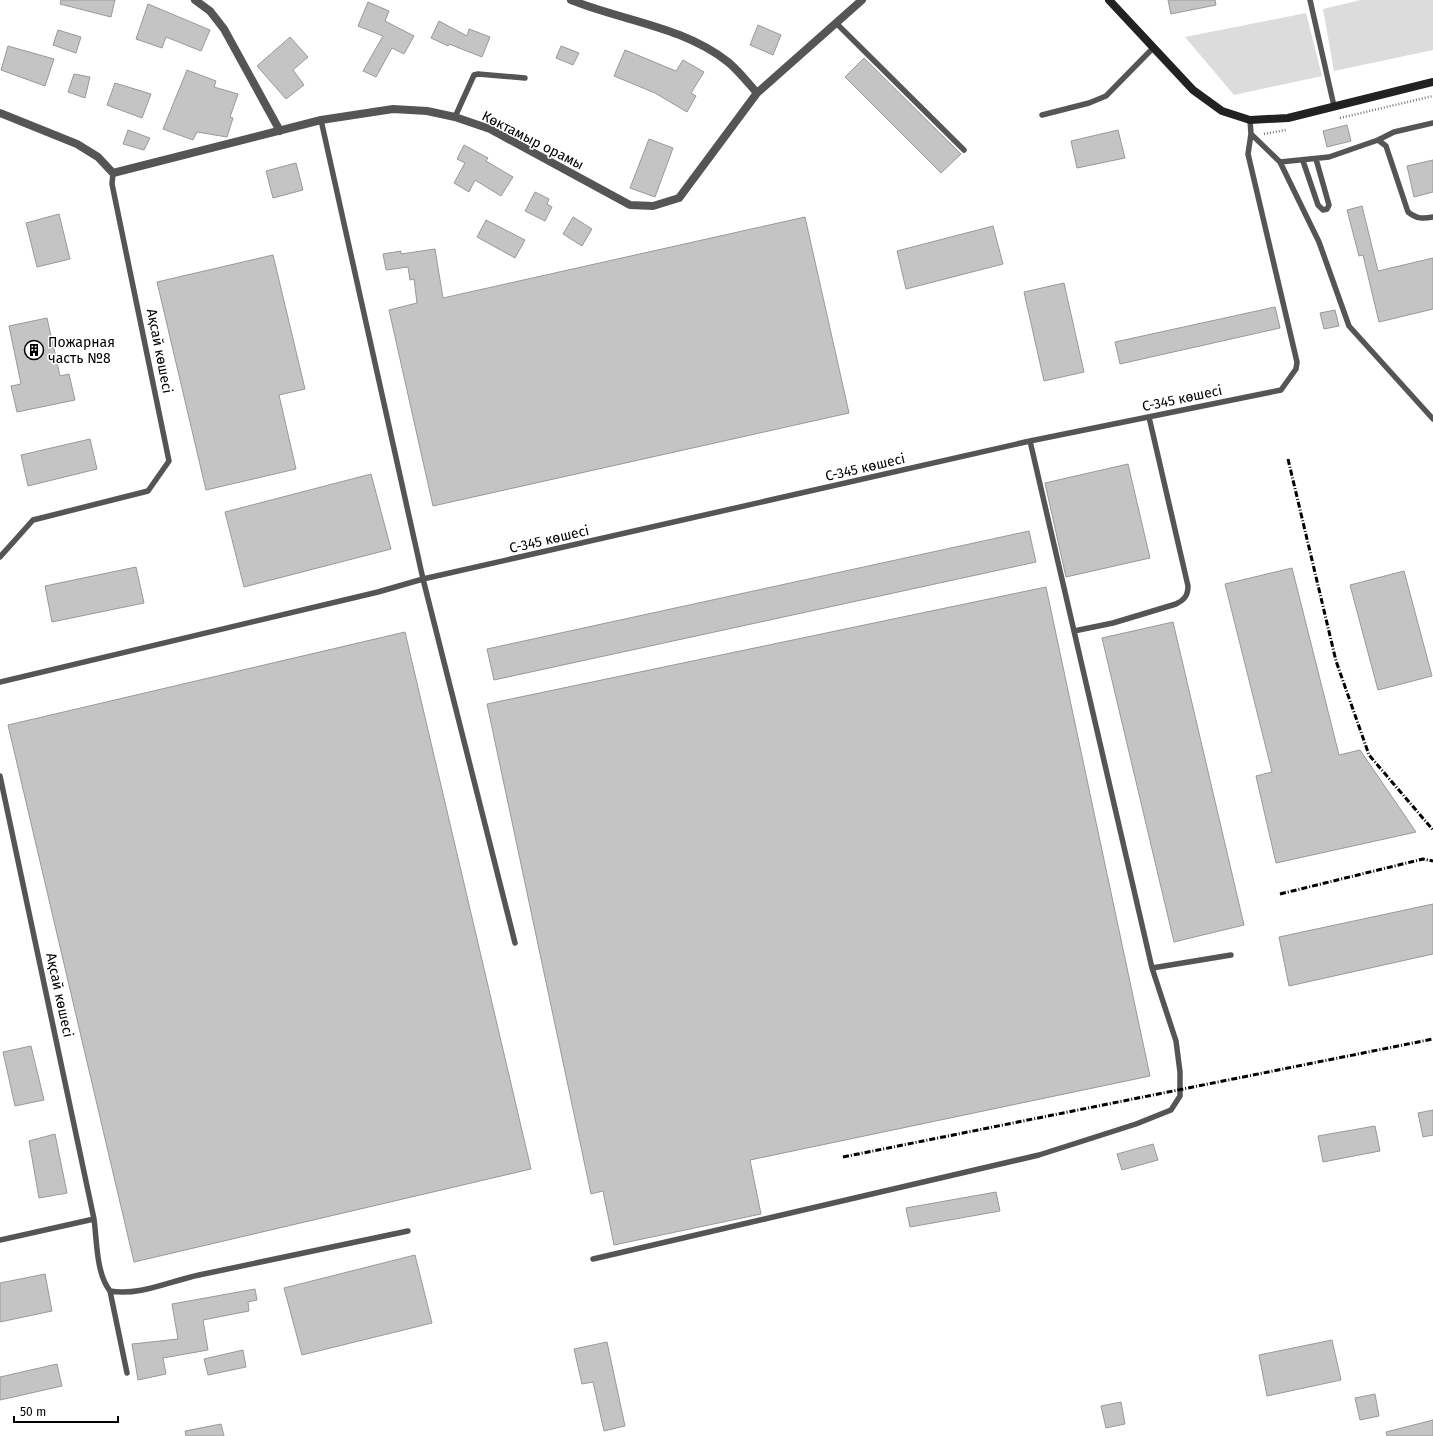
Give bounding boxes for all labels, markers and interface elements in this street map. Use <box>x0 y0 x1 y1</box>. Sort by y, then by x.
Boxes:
street label: Көктамыр орамы <box>479 107 587 173</box>
street label: Ақсай көшесі <box>143 307 176 395</box>
place label: Пожарная часть №8 <box>48 334 115 367</box>
building icon: Пожарная часть №8 <box>23 339 45 361</box>
street label: С-345 көшесі <box>1140 382 1224 415</box>
street label: С-345 көшесі <box>824 450 907 485</box>
street label: С-345 көшесі <box>508 522 591 557</box>
street label: Ақсай көшесі <box>42 951 77 1039</box>
scale bar <box>14 1398 118 1424</box>
text: 50 m <box>20 1405 46 1419</box>

